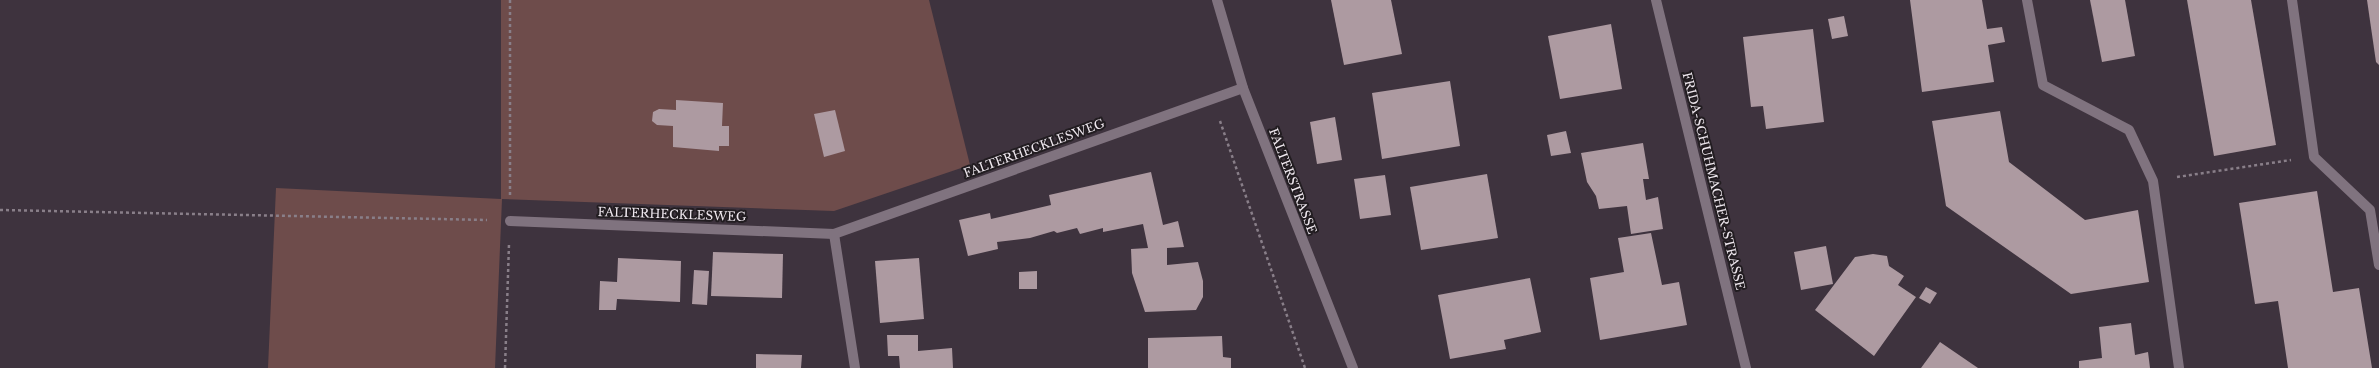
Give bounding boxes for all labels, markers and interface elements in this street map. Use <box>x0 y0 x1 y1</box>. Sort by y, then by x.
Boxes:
street label: FRIDA-SCHUHMACHER-STRASSE <box>1680 71 1748 292</box>
street label: FALTERHECKLESWEG <box>961 115 1107 181</box>
street label: FALTERSTRASSE <box>1266 126 1320 236</box>
street label: FALTERHECKLESWEG <box>597 204 747 224</box>

